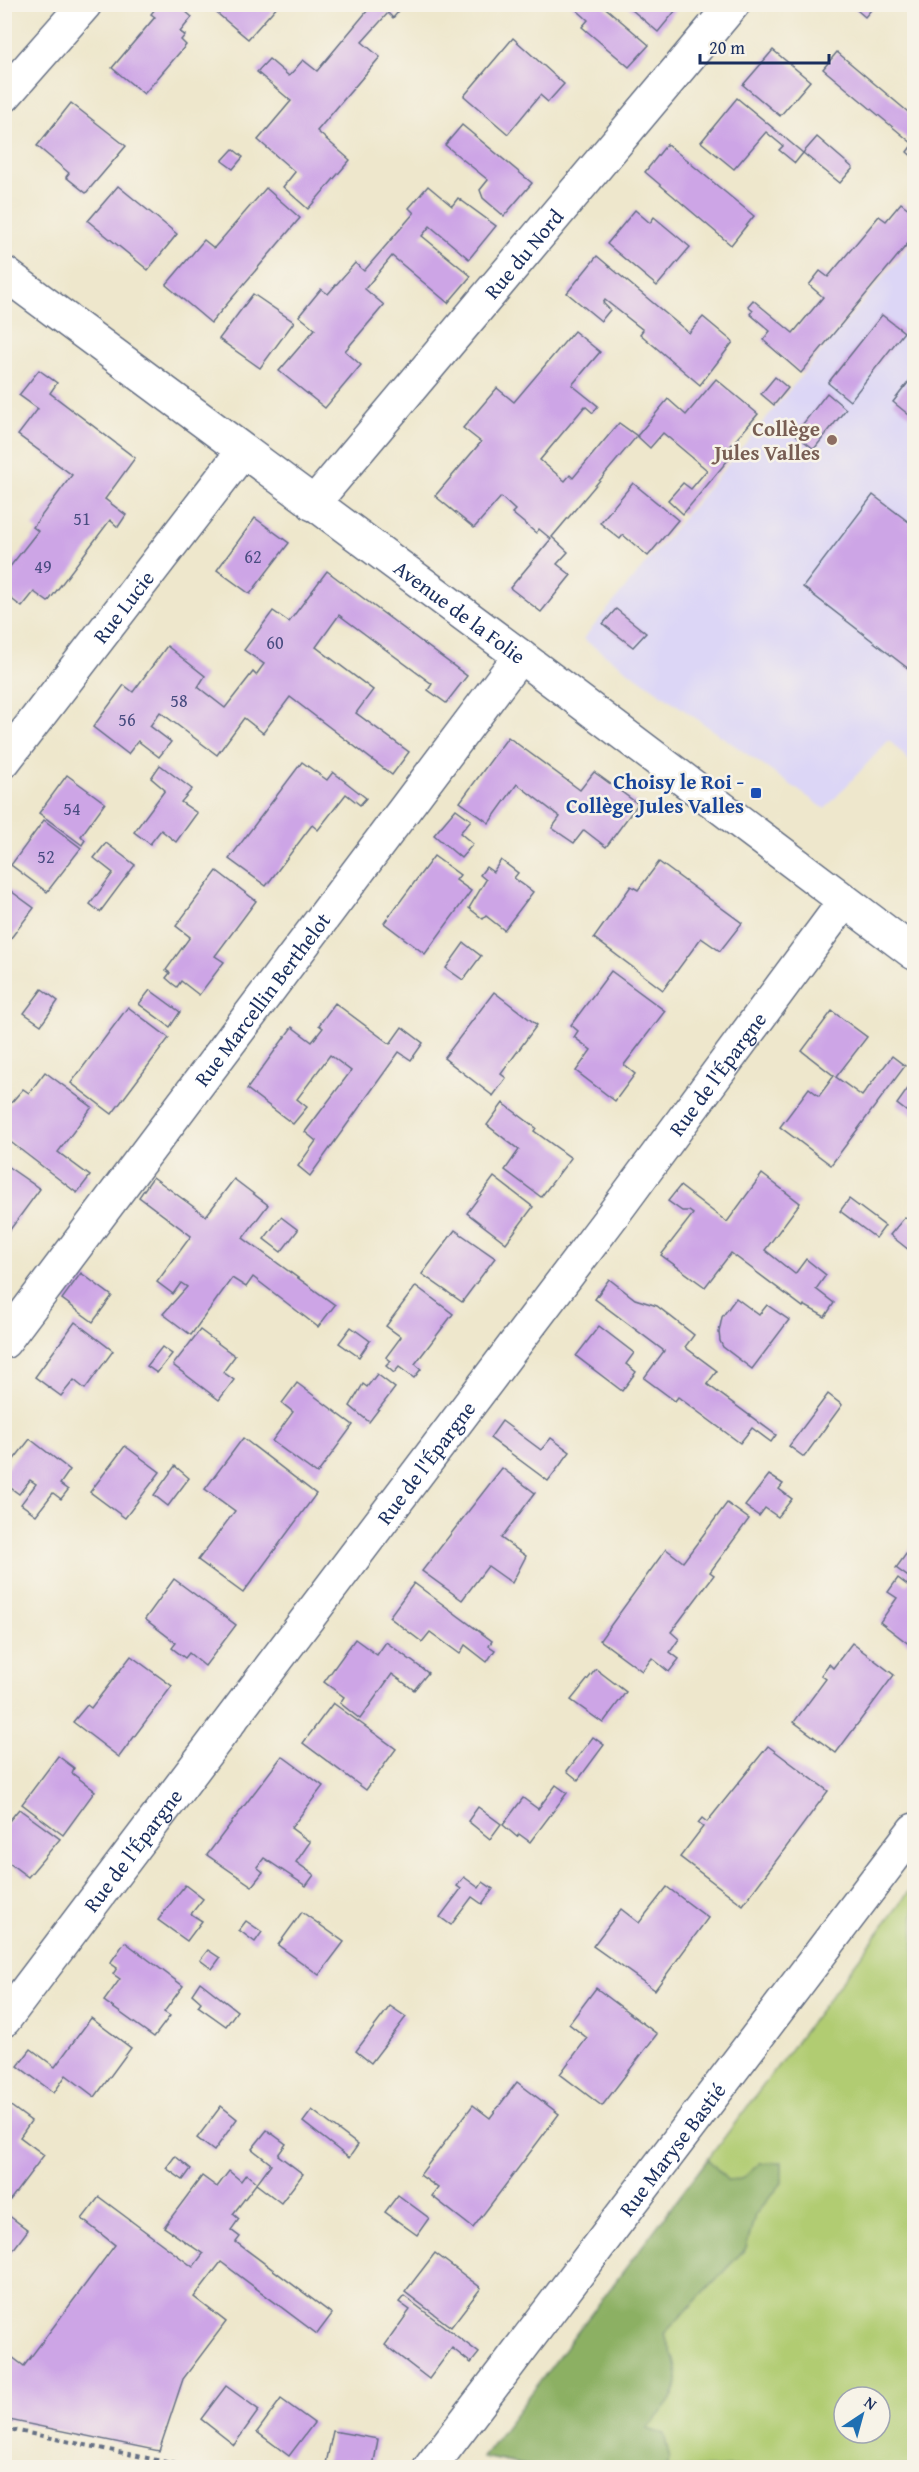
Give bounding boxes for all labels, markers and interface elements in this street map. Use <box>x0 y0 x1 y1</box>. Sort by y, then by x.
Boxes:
scale bar <box>700 27 829 65</box>
text: 20 m <box>709 34 745 61</box>
street label: Rue du Nord <box>476 201 571 305</box>
place label: Collège Jules Valles <box>711 413 820 468</box>
marker: Collège Jules Valles <box>825 433 839 447</box>
house number: 51 <box>73 505 91 532</box>
house number: 62 <box>244 543 262 570</box>
street label: Avenue de la Folie <box>388 552 533 671</box>
house number: 49 <box>34 553 52 580</box>
street label: Rue Lucie <box>85 563 161 650</box>
house number: 60 <box>266 629 284 656</box>
house number: 58 <box>170 687 188 714</box>
house number: 56 <box>118 706 136 733</box>
place label: Choisy le Roi - Collège Jules Valles <box>566 766 744 821</box>
marker: Choisy le Roi - Collège Jules Valles <box>749 786 763 800</box>
house number: 54 <box>63 795 81 822</box>
house number: 52 <box>37 843 55 870</box>
street label: Rue Marcellin Berthelot <box>186 905 338 1093</box>
street label: Rue de l'Épargne <box>661 1005 774 1142</box>
street label: Rue de l'Épargne <box>369 1394 483 1531</box>
street label: Rue de l'Épargne <box>76 1782 189 1918</box>
street label: Rue Maryse Bastié <box>611 2076 733 2223</box>
north arrow <box>832 2385 892 2445</box>
text: N <box>859 2390 882 2416</box>

